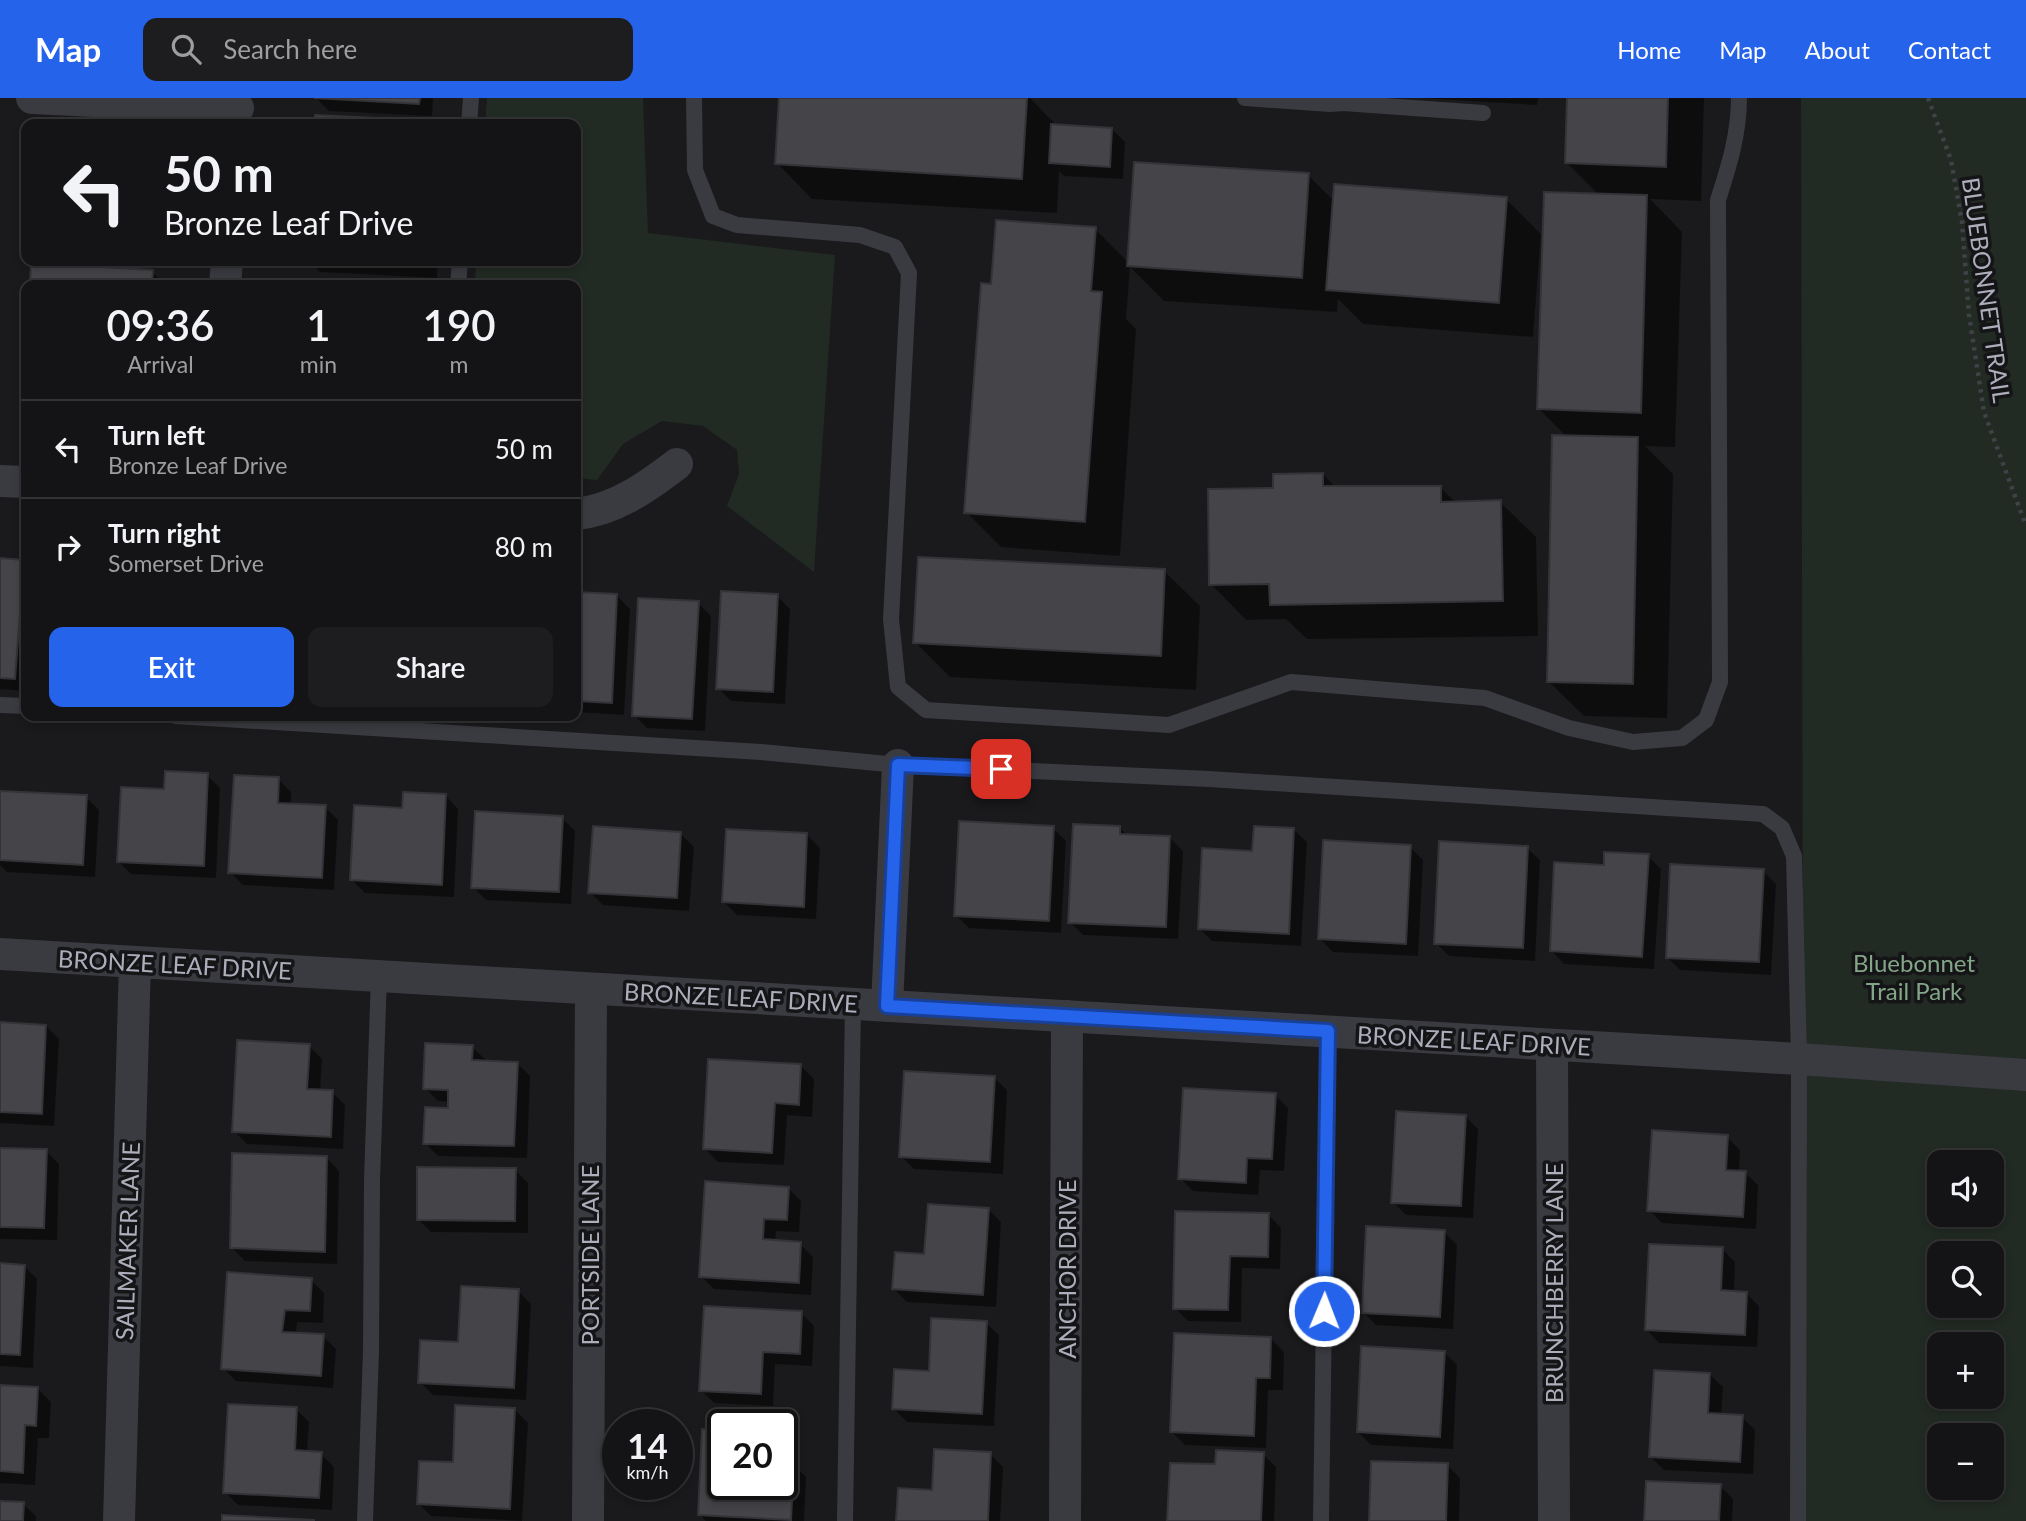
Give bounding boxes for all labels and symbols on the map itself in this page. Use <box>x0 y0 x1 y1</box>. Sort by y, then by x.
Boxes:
street label: BLUEBONNET TRAIL <box>1957 175 2017 405</box>
pin <box>971 739 1031 799</box>
street label: BRONZE LEAF DRIVE <box>57 943 293 985</box>
park label: Bluebonnet Trail Park <box>1853 948 1975 1005</box>
street label: BRONZE LEAF DRIVE <box>623 976 859 1018</box>
street label: BRONZE LEAF DRIVE <box>1356 1019 1592 1061</box>
street label: SAILMAKER LANE <box>109 1141 145 1341</box>
street label: BRUNCHBERRY LANE <box>1539 1163 1568 1403</box>
street label: PORTSIDE LANE <box>575 1165 604 1345</box>
street label: ANCHOR DRIVE <box>1052 1179 1081 1359</box>
position arrow <box>1287 1274 1361 1348</box>
speed limit sign: 20 <box>707 1409 798 1500</box>

